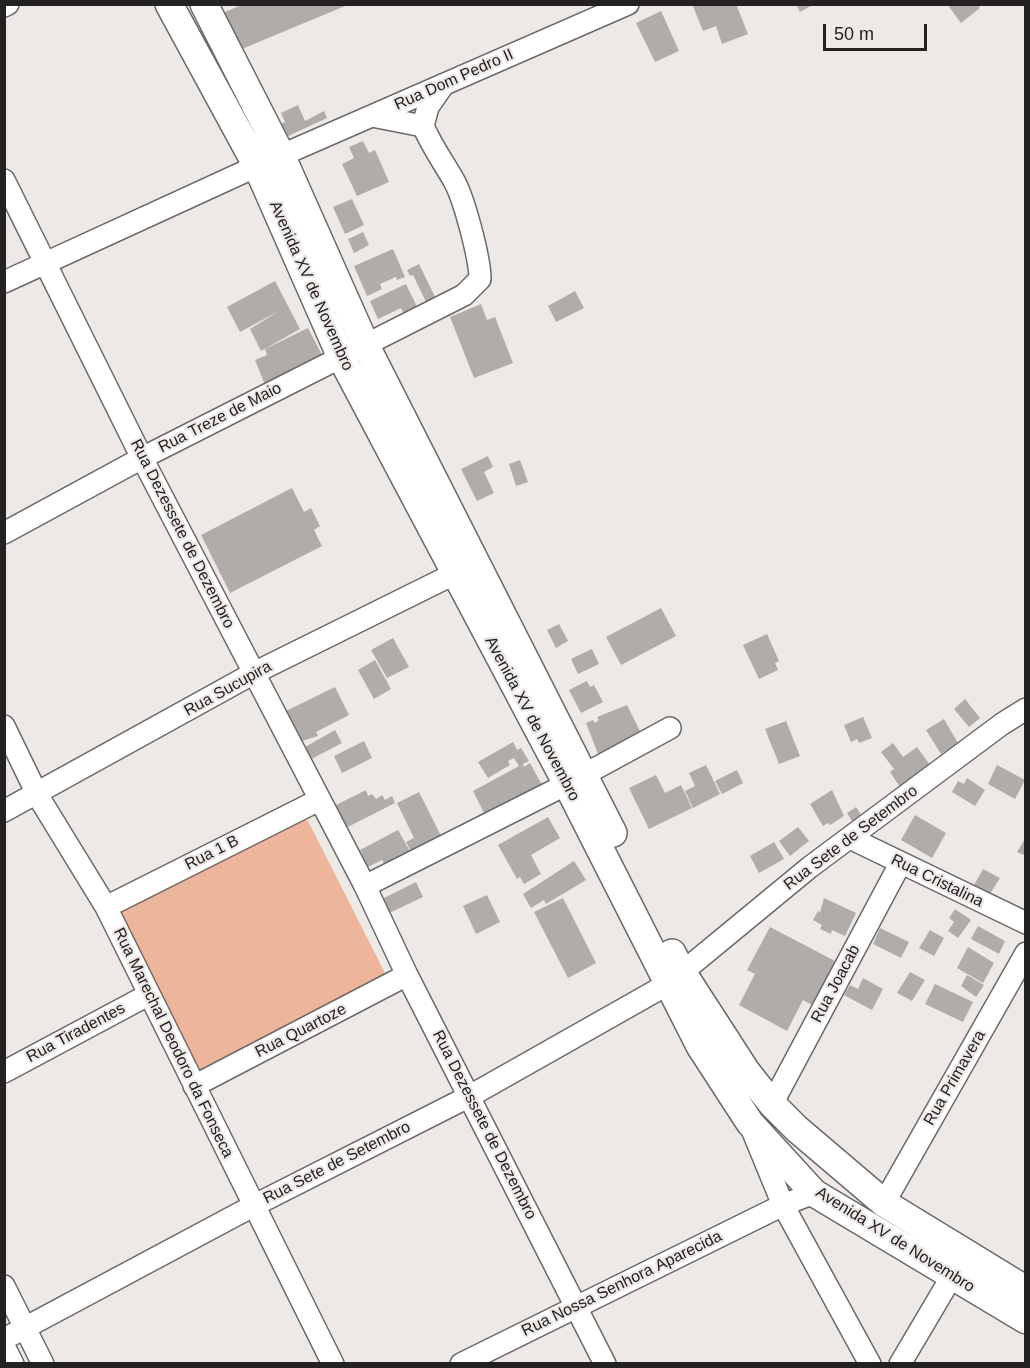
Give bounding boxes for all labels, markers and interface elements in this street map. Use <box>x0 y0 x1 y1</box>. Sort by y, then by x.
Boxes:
scale bar <box>826 12 930 50</box>
text: 50 m <box>834 24 874 44</box>
street label: Rua Dom Pedro II <box>392 45 516 115</box>
street label: Avenida XV de Novembro <box>265 198 357 374</box>
street label: Rua Treze de Maio <box>155 379 285 457</box>
street label: Rua Dezessete de Dezembro <box>126 436 238 632</box>
street label: Avenida XV de Novembro <box>480 633 584 805</box>
street label: Rua Sucupira <box>181 657 275 721</box>
street label: Rua Sete de Setembro <box>780 781 922 895</box>
street label: Rua 1 B <box>182 831 242 875</box>
street label: Rua Cristalina <box>888 850 986 912</box>
street label: Rua Marechal Deodoro da Fonseca <box>109 925 237 1161</box>
street label: Rua Joacab <box>807 942 865 1026</box>
street label: Rua Tiradentes <box>23 999 129 1067</box>
street label: Rua Quartoze <box>252 1000 350 1062</box>
street label: Rua Dezessete de Dezembro <box>428 1027 540 1223</box>
street label: Rua Primavera <box>920 1027 990 1129</box>
street label: Rua Sete de Setembro <box>260 1117 414 1209</box>
street label: Avenida XV de Novembro <box>812 1183 978 1297</box>
street label: Rua Nossa Senhora Aparecida <box>519 1227 725 1341</box>

